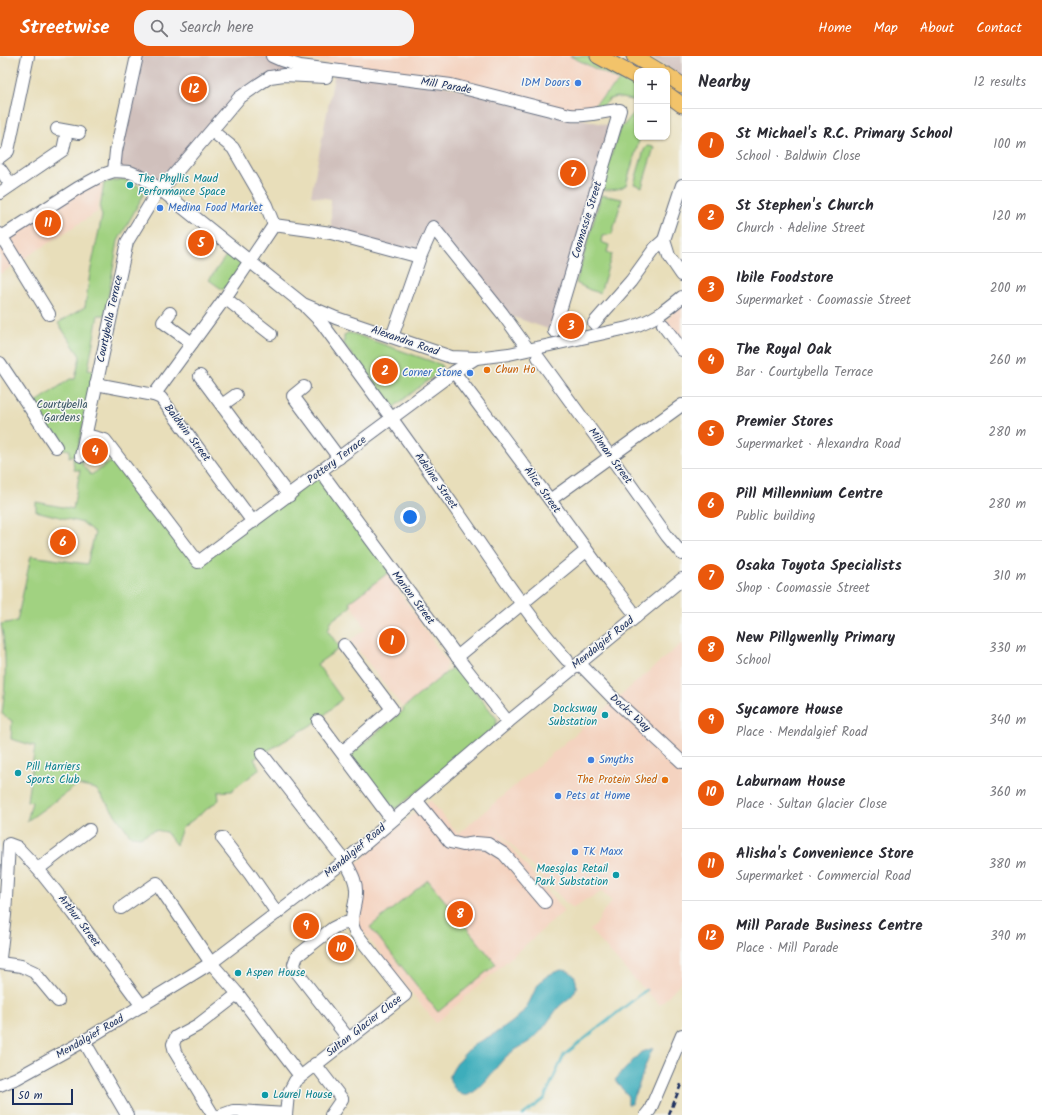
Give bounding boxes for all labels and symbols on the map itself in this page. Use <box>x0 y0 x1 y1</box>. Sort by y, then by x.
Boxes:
street label: Mill Parade <box>419 73 473 99</box>
pin: 12 <box>181 74 207 104</box>
place label: IDM Doors <box>521 74 570 92</box>
marker: IDM Doors <box>573 78 583 88</box>
pin: 7 <box>560 158 586 188</box>
place label: The Phyllis Maud Performance Space <box>138 170 226 201</box>
street label: Coomassie Street <box>567 179 607 261</box>
marker: The Phyllis Maud Performance Space <box>125 180 135 190</box>
place label: Medina Food Market <box>168 199 263 217</box>
marker: Medina Food Market <box>155 203 165 213</box>
pin: 11 <box>35 208 61 238</box>
pin: 5 <box>188 228 214 258</box>
street label: Courtybella Terrace <box>92 274 128 364</box>
pin: 3 <box>558 311 584 341</box>
street label: Alexandra Road <box>369 321 442 361</box>
pin: 2 <box>372 356 398 386</box>
place label: Chun Ho <box>495 361 535 379</box>
place label: Corner Stone <box>402 364 462 382</box>
marker: Chun Ho <box>482 365 492 375</box>
marker: Corner Stone <box>465 368 475 378</box>
park label: Courtybella Gardens <box>36 396 88 427</box>
street label: Baldwin Street <box>159 400 215 466</box>
street label: Milman Street <box>583 424 637 489</box>
street label: Pottery Terrace <box>303 431 371 488</box>
pin: 4 <box>82 436 108 466</box>
street label: Adeline Street <box>410 449 463 514</box>
street label: Alice Street <box>519 463 566 518</box>
your location <box>400 507 420 527</box>
pin: 6 <box>50 527 76 557</box>
street label: Marion Street <box>387 567 440 629</box>
street label: Mendalgief Road <box>568 612 639 674</box>
pin: 1 <box>379 626 405 656</box>
street label: Docks Way <box>605 690 655 737</box>
place label: Docksway Substation <box>548 700 598 731</box>
marker: Docksway Substation <box>600 710 610 720</box>
place label: Smyths <box>599 751 634 769</box>
marker: Smyths <box>586 755 596 765</box>
place label: Pill Harriers Sports Club <box>26 758 80 789</box>
marker: Pill Harriers Sports Club <box>13 768 23 778</box>
place label: The Protein Shed <box>577 771 658 789</box>
marker: The Protein Shed <box>660 775 670 785</box>
place label: Pets at Home <box>566 787 630 805</box>
marker: Pets at Home <box>553 791 563 801</box>
street label: Mendalgief Road <box>320 819 390 882</box>
place label: TK Maxx <box>583 843 623 861</box>
marker: TK Maxx <box>570 847 580 857</box>
place label: Maesglas Retail Park Substation <box>535 860 608 891</box>
marker: Maesglas Retail Park Substation <box>611 870 621 880</box>
street label: Arthur Street <box>53 891 105 952</box>
pin: 8 <box>447 899 473 929</box>
pin: 9 <box>293 911 319 941</box>
pin: 10 <box>328 933 354 963</box>
place label: Aspen House <box>246 964 305 982</box>
marker: Aspen House <box>233 968 243 978</box>
street label: Sultan Glacier Close <box>322 990 406 1062</box>
street label: Mendalgief Road <box>52 1010 128 1064</box>
place label: Laurel House <box>273 1086 332 1104</box>
scale bar <box>12 1087 73 1106</box>
marker: Laurel House <box>260 1090 270 1100</box>

